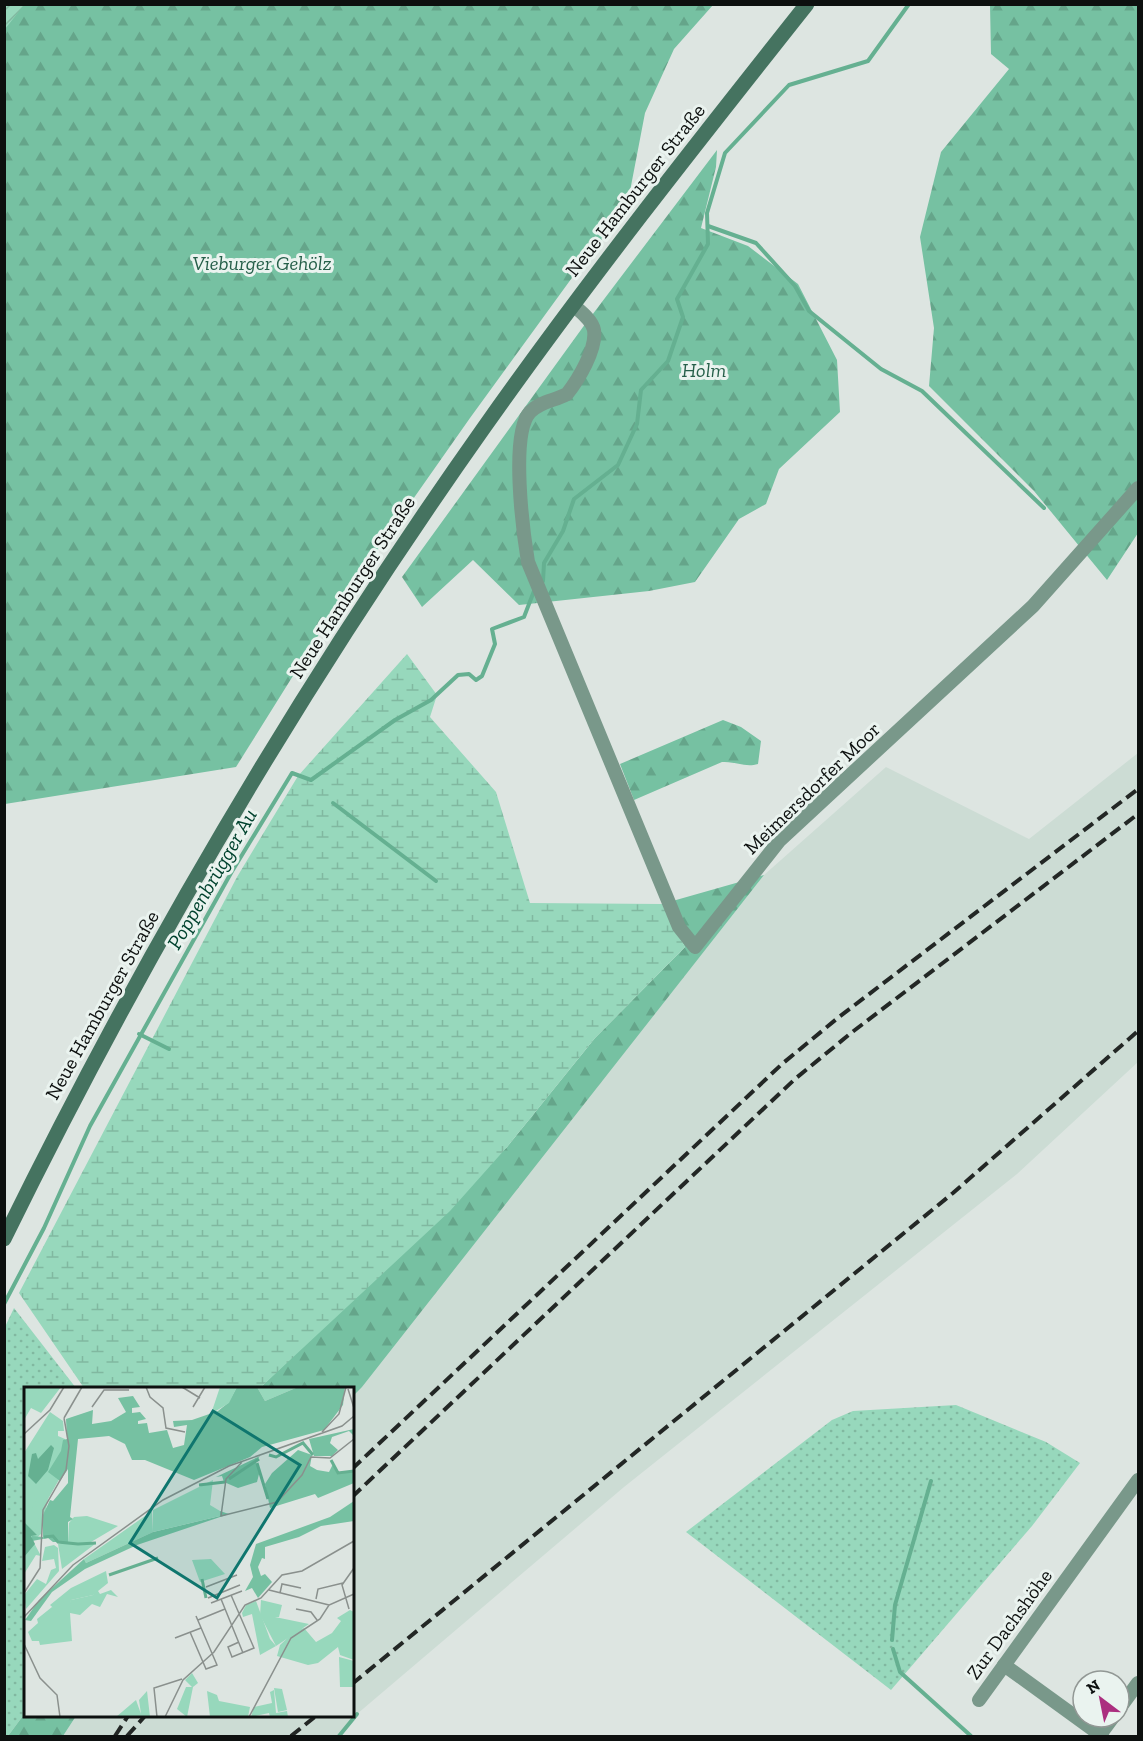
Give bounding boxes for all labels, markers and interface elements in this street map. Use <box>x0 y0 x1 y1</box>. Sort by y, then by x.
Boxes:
street label: Neue Hamburger Straße <box>560 99 710 281</box>
park label: Vieburger Gehölz <box>192 251 332 275</box>
park label: Holm <box>682 358 726 382</box>
street label: Neue Hamburger Straße <box>284 491 420 683</box>
street label: Meimersdorfer Moor <box>739 717 885 859</box>
water label: Poppenbrügger Au <box>161 804 262 953</box>
street label: Neue Hamburger Straße <box>40 906 164 1104</box>
inset map <box>24 1387 354 1717</box>
street label: Zur Dachshöhe <box>961 1564 1057 1684</box>
north arrow <box>1071 1669 1131 1729</box>
text: N <box>1083 1675 1104 1698</box>

